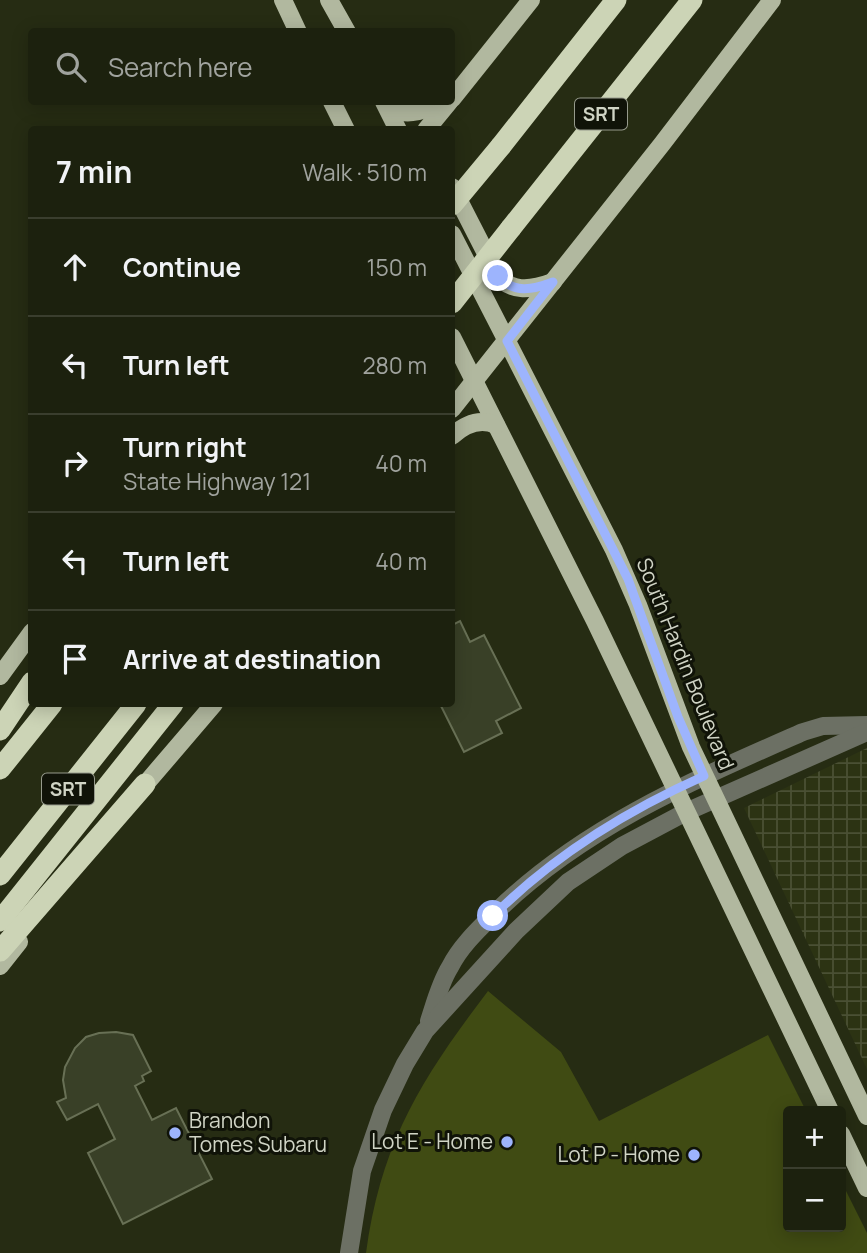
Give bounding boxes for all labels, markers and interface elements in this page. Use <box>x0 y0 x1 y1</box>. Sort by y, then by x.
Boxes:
search box <box>28 28 455 105</box>
icon: search <box>52 48 90 86</box>
text: Search here <box>108 49 253 85</box>
road number: SRT <box>575 98 627 130</box>
text: 7 min <box>56 151 132 192</box>
text: Walk · 510 m <box>302 156 427 188</box>
icon: ahead <box>56 248 94 286</box>
text: Continue <box>123 249 241 285</box>
text: 150 m <box>367 251 427 283</box>
route end <box>482 260 513 291</box>
icon: left <box>56 346 94 384</box>
text: Turn left <box>123 347 230 383</box>
text: 280 m <box>362 349 427 381</box>
text: Turn right <box>123 429 247 465</box>
icon: right <box>56 444 94 482</box>
text: 40 m <box>375 447 427 479</box>
text: State Highway 121 <box>123 465 311 497</box>
icon: left <box>56 542 94 580</box>
text: Turn left <box>123 543 230 579</box>
text: 40 m <box>375 545 427 577</box>
street label: South Hardin Boulevard <box>631 553 741 774</box>
icon: arrive <box>56 640 94 678</box>
text: Arrive at destination <box>123 641 381 677</box>
road number: SRT <box>42 774 94 804</box>
route start <box>477 900 508 931</box>
place label: Brandon Tomes Subaru <box>189 1106 327 1158</box>
map controls <box>783 1106 846 1232</box>
button: + <box>783 1106 846 1169</box>
marker: Brandon Tomes Subaru <box>167 1125 183 1141</box>
place label: Lot E - Home <box>371 1127 493 1155</box>
marker: Lot E - Home <box>499 1134 515 1150</box>
place label: Lot P - Home <box>558 1140 680 1168</box>
marker: Lot P - Home <box>686 1147 702 1163</box>
button: − <box>783 1169 846 1232</box>

